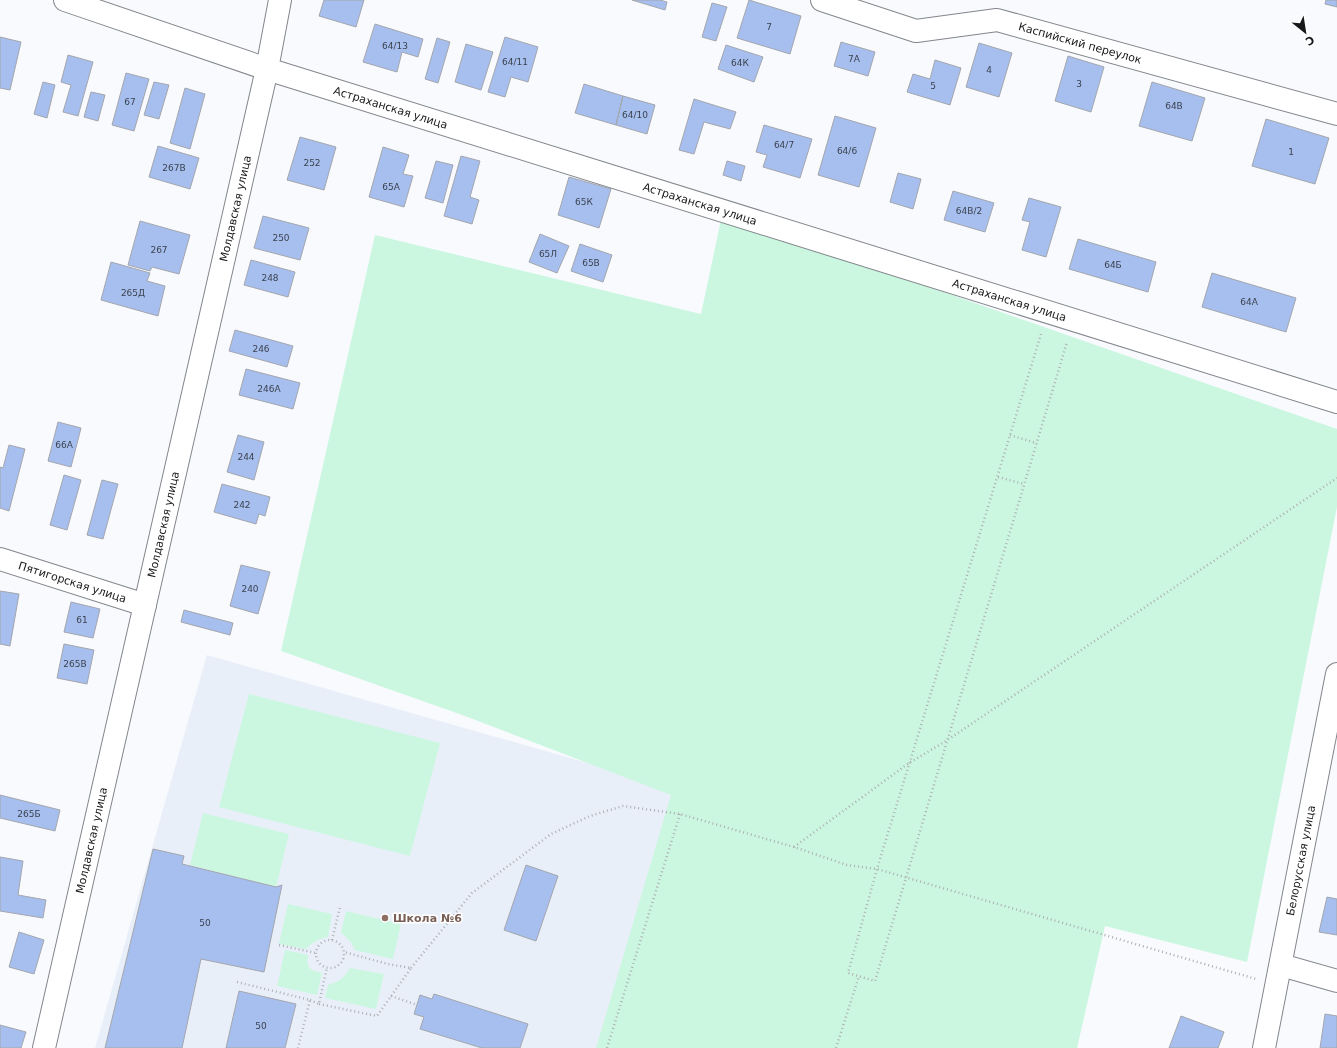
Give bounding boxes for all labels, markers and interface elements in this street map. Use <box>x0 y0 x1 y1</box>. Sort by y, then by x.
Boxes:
north arrow <box>1285 12 1325 52</box>
street label: Каспийский переулок <box>1017 20 1144 66</box>
house number: 7 <box>766 22 772 32</box>
text: С <box>1303 33 1316 48</box>
house number: 64/13 <box>382 41 408 51</box>
house number: 7А <box>848 54 861 64</box>
house number: 64/11 <box>502 57 528 67</box>
house number: 64К <box>731 58 750 68</box>
house number: 4 <box>986 65 992 75</box>
house number: 3 <box>1076 79 1082 89</box>
house number: 5 <box>930 81 936 91</box>
street label: Астраханская улица <box>332 84 449 131</box>
house number: 67 <box>124 97 136 107</box>
house number: 64В <box>1165 101 1183 111</box>
house number: 64/10 <box>622 110 648 120</box>
house number: 64/7 <box>774 140 794 150</box>
house number: 64/6 <box>837 146 857 156</box>
house number: 1 <box>1288 147 1294 157</box>
street label: Молдавская улица <box>217 154 254 263</box>
house number: 252 <box>303 158 321 168</box>
house number: 267В <box>162 163 186 173</box>
street label: Астраханская улица <box>641 180 759 228</box>
house number: 65А <box>382 182 401 192</box>
house number: 65К <box>575 197 594 207</box>
house number: 64В/2 <box>956 206 982 216</box>
house number: 250 <box>272 233 290 243</box>
house number: 267 <box>150 245 168 255</box>
house number: 65Л <box>539 249 557 259</box>
house number: 65В <box>582 258 600 268</box>
house number: 64Б <box>1104 260 1122 270</box>
house number: 248 <box>261 273 279 283</box>
street label: Астраханская улица <box>951 276 1068 324</box>
house number: 265Д <box>121 288 145 298</box>
house number: 64А <box>1240 297 1259 307</box>
house number: 246 <box>252 344 270 354</box>
house number: 246А <box>257 384 282 394</box>
house number: 66А <box>55 440 74 450</box>
house number: 244 <box>237 452 255 462</box>
street label: Молдавская улица <box>145 470 182 579</box>
house number: 242 <box>233 500 251 510</box>
street label: Пятигорская улица <box>17 559 128 605</box>
house number: 240 <box>241 584 259 594</box>
house number: 61 <box>76 615 88 625</box>
house number: 265В <box>63 659 87 669</box>
street label: Молдавская улица <box>73 786 110 895</box>
street label: Белорусская улица <box>1283 804 1318 917</box>
house number: 265Б <box>17 809 41 819</box>
place label: Школа №6 <box>393 912 462 925</box>
marker: Школа №6 <box>380 913 390 923</box>
house number: 50 <box>199 918 211 928</box>
house number: 50 <box>255 1021 267 1031</box>

